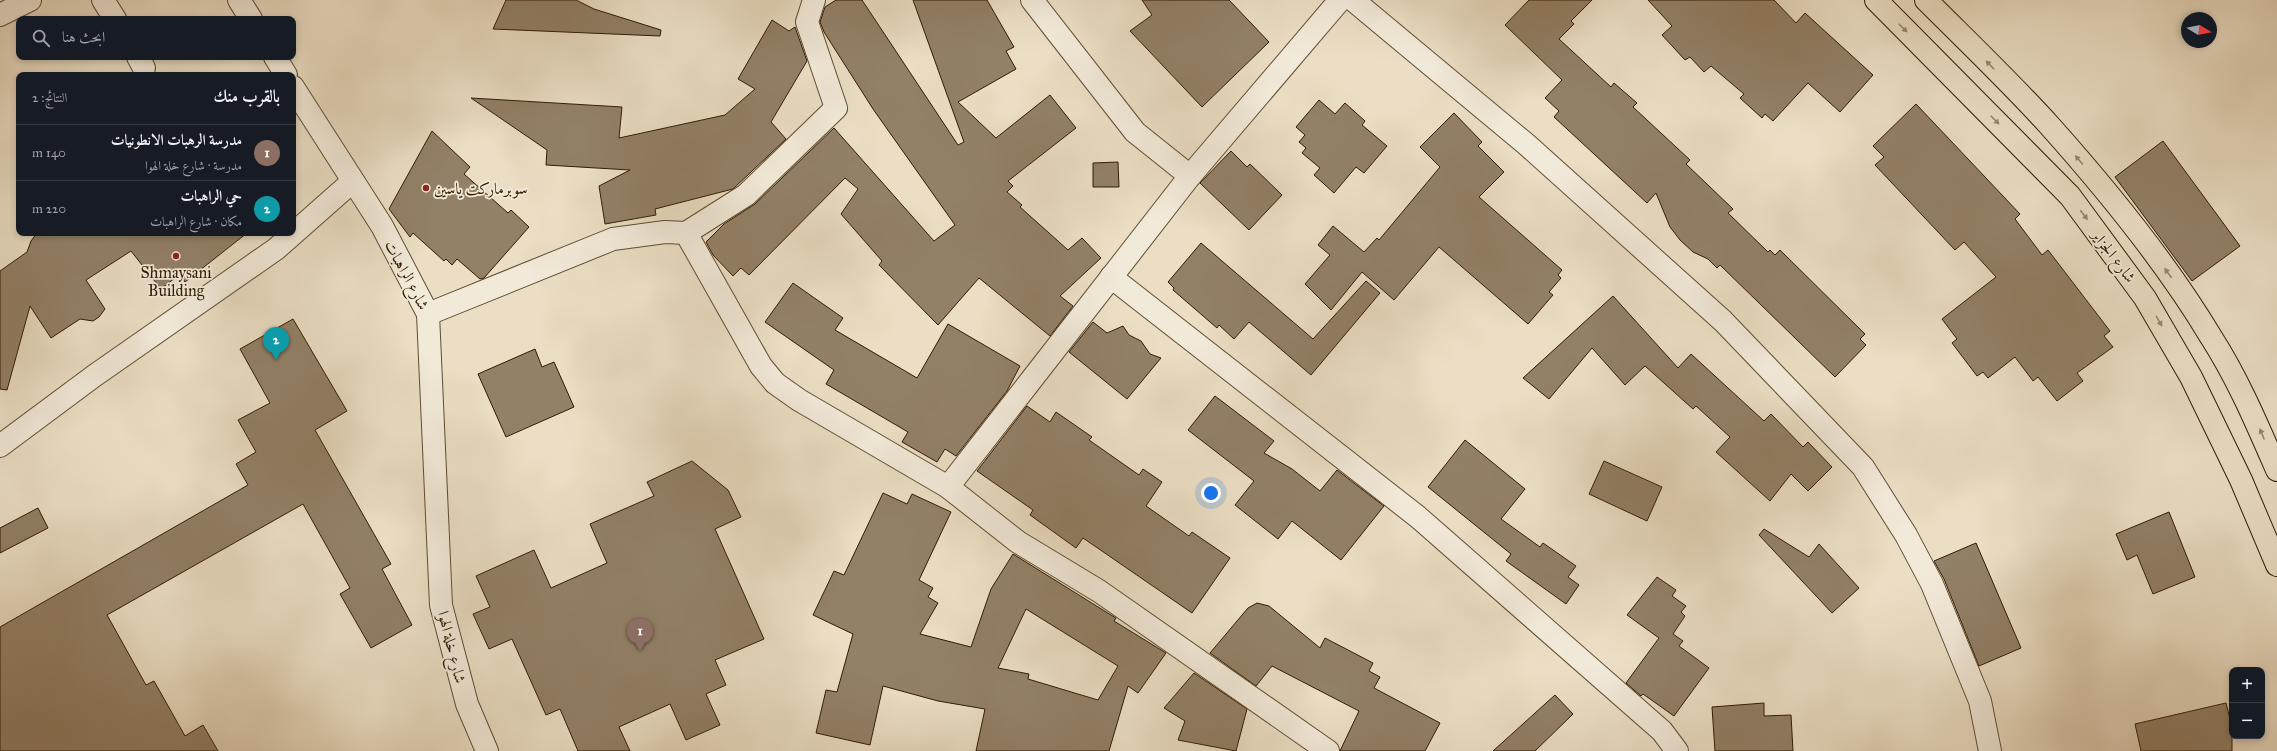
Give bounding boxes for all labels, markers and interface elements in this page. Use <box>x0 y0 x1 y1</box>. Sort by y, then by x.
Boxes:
north arrow <box>2181 12 2217 48</box>
search box <box>16 16 296 60</box>
one-way arrow <box>1898 23 1908 33</box>
icon: search <box>30 27 52 49</box>
text: ابحث هنا <box>62 28 105 46</box>
one-way arrow <box>1986 60 1995 70</box>
text: بالقرب منك <box>214 86 280 107</box>
text: النتائج: 2 <box>32 90 67 106</box>
one-way arrow <box>1990 115 2000 125</box>
text: مدرسة الرهبات الانطونيات <box>111 131 242 149</box>
text: 140 m <box>32 145 66 161</box>
text: 1 <box>264 145 270 161</box>
one-way arrow <box>2075 155 2084 166</box>
text: مدرسة · شارع خلة الهوا <box>145 158 242 174</box>
place label: سوبرماركت ياسين <box>434 179 528 199</box>
marker: سوبرماركت ياسين <box>421 183 431 193</box>
text: حي الراهبات <box>180 187 242 205</box>
text: 220 m <box>32 201 66 217</box>
text: 2 <box>264 201 270 217</box>
one-way arrow <box>2079 209 2088 220</box>
text: مكان · شارع الراهبات <box>150 214 242 230</box>
street label: شارع الجزاير <box>2084 224 2140 289</box>
street label: شارع الراهبات <box>377 237 433 315</box>
marker: Shmaysani Building <box>171 251 181 261</box>
place label: Shmaysani Building <box>140 263 212 301</box>
one-way arrow <box>2164 268 2173 279</box>
one-way arrow <box>2155 315 2162 327</box>
pin: 2 <box>263 327 289 360</box>
one-way arrow <box>2258 427 2264 439</box>
your location <box>1201 483 1221 503</box>
street label: شارع خلة الهوا <box>430 609 470 686</box>
pin: 1 <box>627 618 653 651</box>
map controls <box>2229 667 2265 739</box>
button: + <box>2229 667 2265 703</box>
button: − <box>2229 703 2265 739</box>

